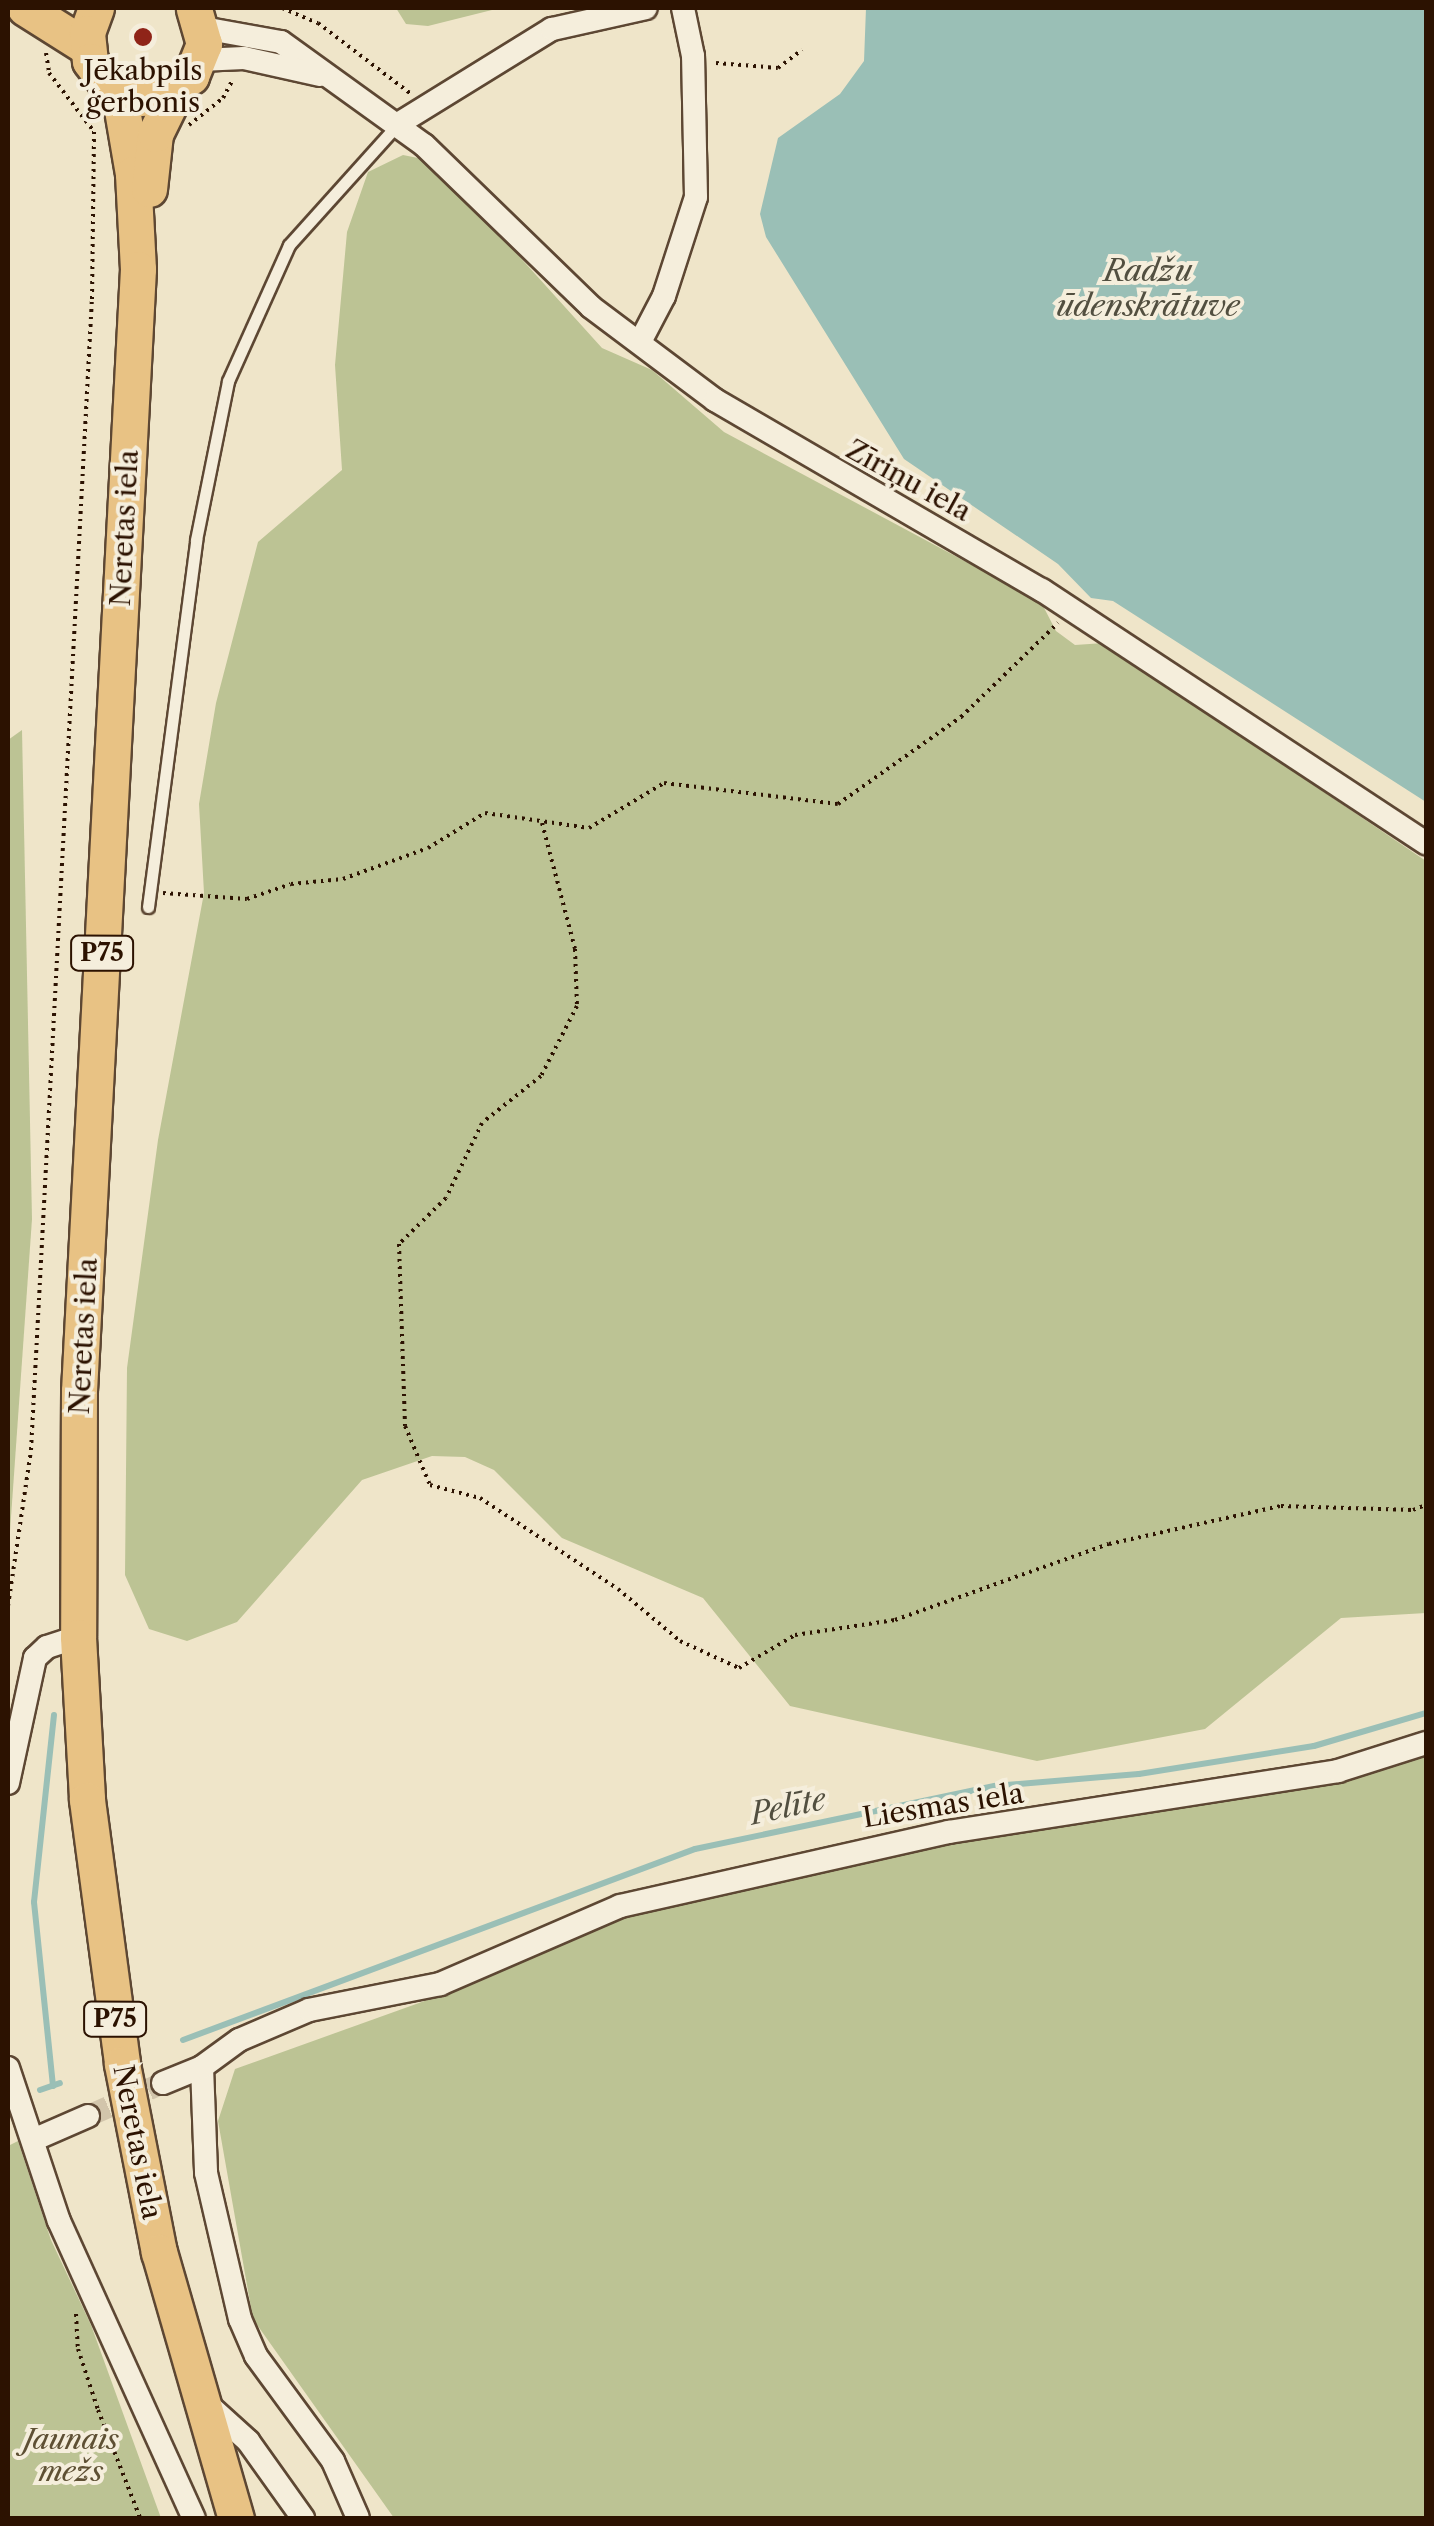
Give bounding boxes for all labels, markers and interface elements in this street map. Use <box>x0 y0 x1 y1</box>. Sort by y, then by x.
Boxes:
marker: Jēkabpils ģerbonis <box>132 26 154 48</box>
place label: Jēkabpils ģerbonis <box>84 53 202 119</box>
water label: Radžu ūdenskrātuve <box>1056 253 1240 324</box>
street label: Zīriņu iela <box>841 432 977 528</box>
street label: Neretas iela <box>103 449 145 607</box>
road number: P75 <box>70 933 134 973</box>
street label: Neretas iela <box>62 1257 104 1415</box>
street label: Liesmas iela <box>860 1776 1026 1834</box>
water label: Pelīte <box>747 1781 829 1833</box>
road number: P75 <box>82 1999 148 2039</box>
street label: Neretas iela <box>107 2062 169 2222</box>
park label: Jaunais mežs <box>23 2422 119 2488</box>

